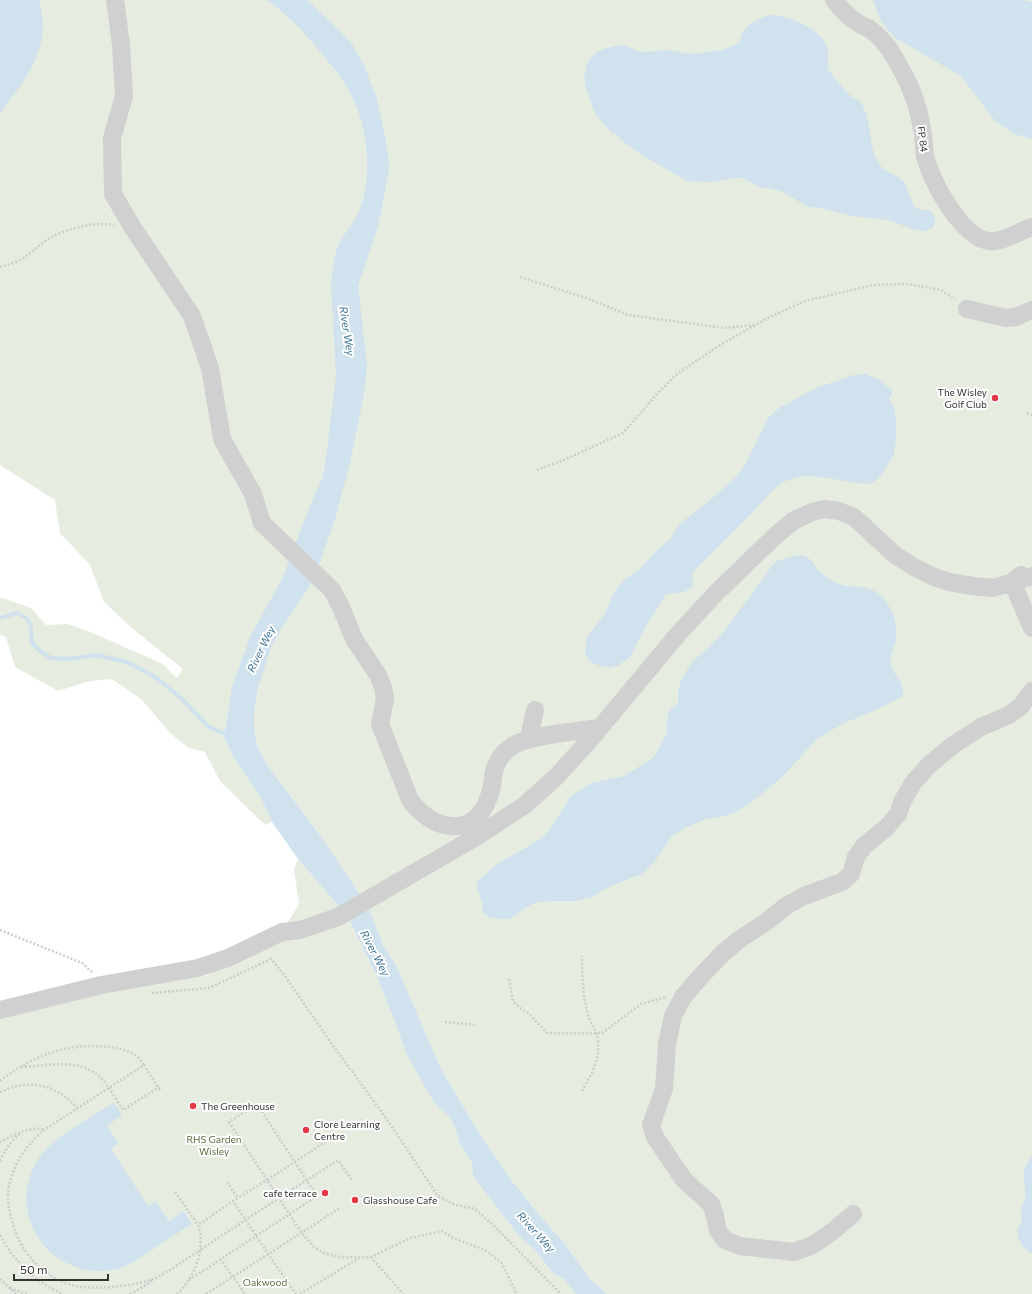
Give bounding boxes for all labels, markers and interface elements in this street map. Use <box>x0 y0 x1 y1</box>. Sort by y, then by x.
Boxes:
street label: FP 84 <box>915 125 931 153</box>
water label: River Wey <box>337 305 358 357</box>
place label: The Wisley Golf Club <box>937 386 987 410</box>
marker: The Wisley Golf Club <box>990 393 1000 403</box>
water label: River Wey <box>244 623 277 674</box>
water label: River Wey <box>358 928 393 978</box>
place label: The Greenhouse <box>201 1100 275 1112</box>
marker: The Greenhouse <box>188 1101 198 1111</box>
place label: Clore Learning Centre <box>314 1118 381 1142</box>
marker: Clore Learning Centre <box>301 1125 311 1135</box>
park label: RHS Garden Wisley <box>186 1133 242 1157</box>
place label: cafe terrace <box>263 1187 317 1199</box>
marker: cafe terrace <box>320 1188 330 1198</box>
place label: Glasshouse Cafe <box>363 1194 437 1206</box>
marker: Glasshouse Cafe <box>350 1195 360 1205</box>
water label: River Wey <box>515 1209 558 1255</box>
scale bar <box>14 1256 108 1282</box>
text: 50 m <box>20 1262 48 1276</box>
park label: Oakwood <box>243 1276 287 1288</box>

